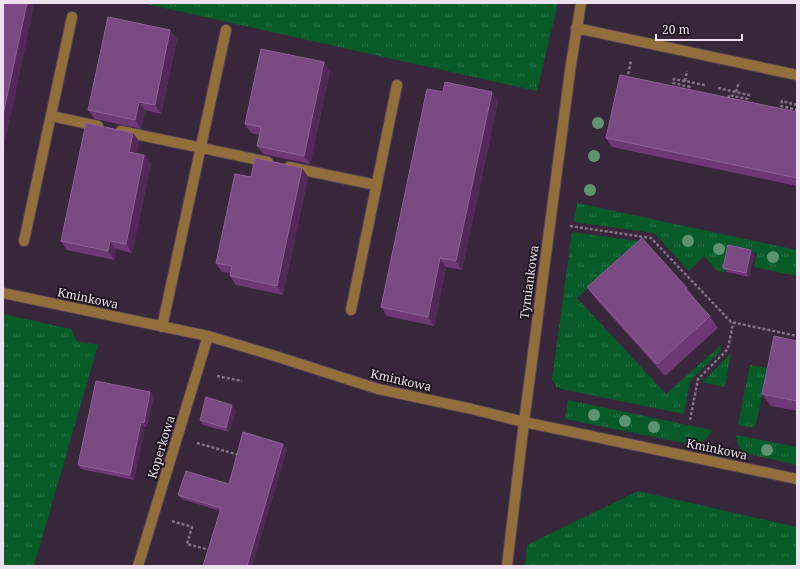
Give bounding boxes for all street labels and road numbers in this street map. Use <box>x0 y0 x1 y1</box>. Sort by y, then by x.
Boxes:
street label: Tymiankowa <box>515 244 543 320</box>
street label: Kminkowa <box>56 283 120 313</box>
street label: Kminkowa <box>369 365 433 395</box>
street label: Koperkowa <box>143 413 179 481</box>
street label: Kminkowa <box>685 434 749 464</box>

